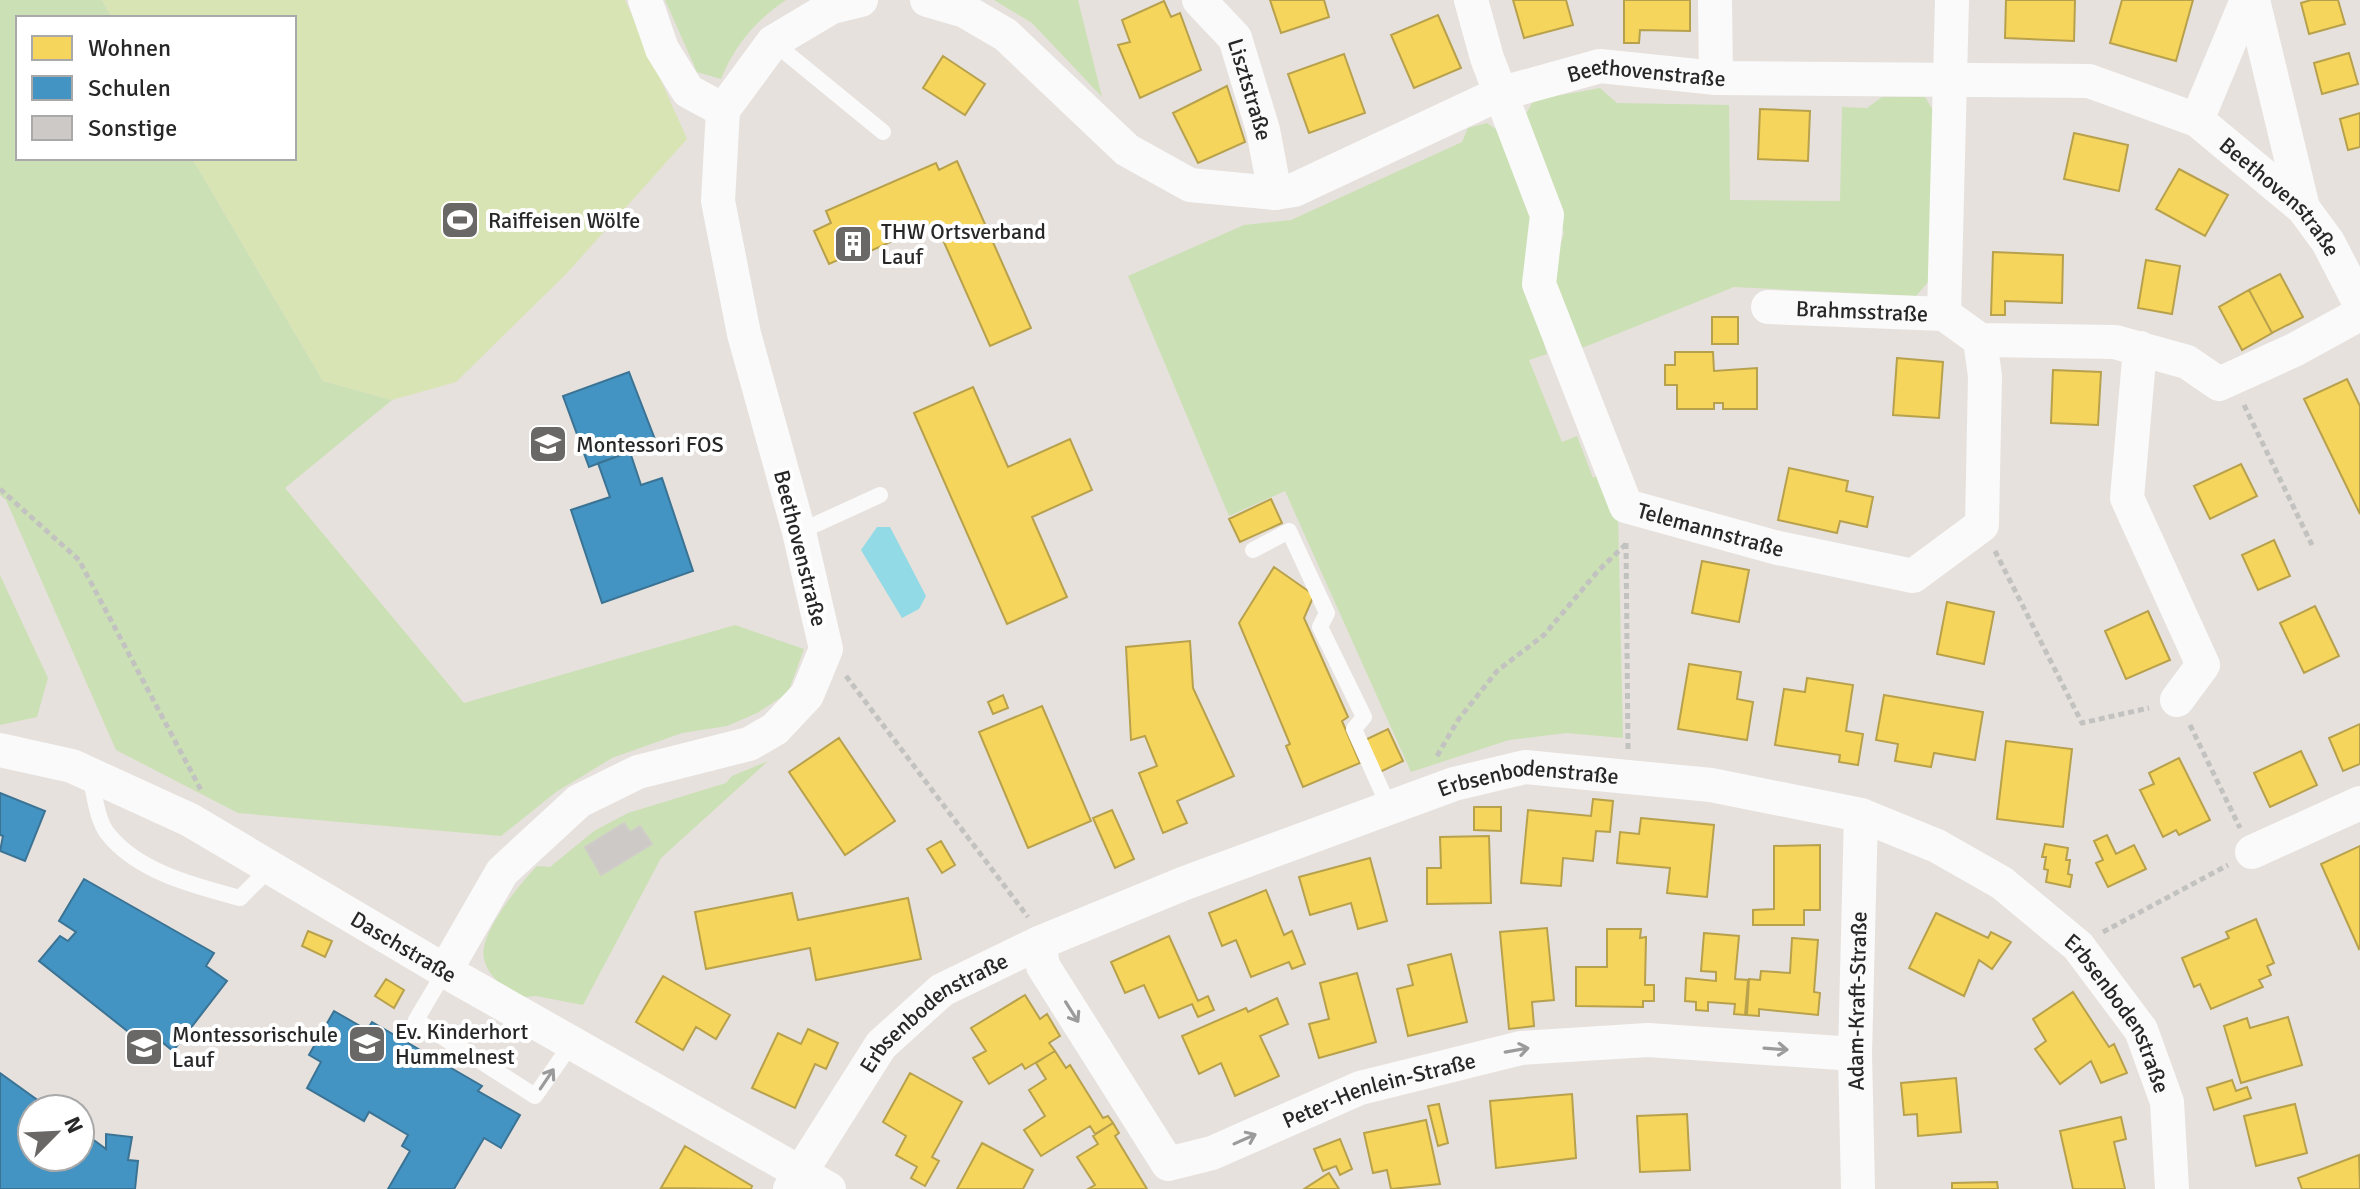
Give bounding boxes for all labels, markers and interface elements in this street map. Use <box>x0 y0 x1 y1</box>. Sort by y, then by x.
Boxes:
legend <box>16 16 296 160</box>
text: Wohnen <box>88 33 171 63</box>
street label: Lisztstraße <box>1222 35 1278 143</box>
street label: Beethovenstraße <box>1564 53 1726 92</box>
text: Schulen <box>88 73 171 103</box>
text: Sonstige <box>88 113 177 143</box>
street label: Beethovenstraße <box>2214 131 2346 261</box>
sports icon: Raiffeisen Wölfe <box>439 199 481 241</box>
place label: Raiffeisen Wölfe <box>488 207 640 234</box>
place label: THW Ortsverband Lauf <box>881 218 1046 270</box>
building icon: THW Ortsverband Lauf <box>832 223 874 265</box>
street label: Brahmsstraße <box>1795 295 1929 327</box>
school or university icon: Montessori FOS <box>527 423 569 465</box>
place label: Montessori FOS <box>576 431 724 458</box>
street label: Beethovenstraße <box>768 467 833 629</box>
street label: Telemannstraße <box>1634 497 1786 563</box>
street label: Erbsenbodenstraße <box>1434 754 1620 803</box>
street label: Daschstraße <box>346 905 461 989</box>
street label: Adam-Kraft-Straße <box>1842 911 1873 1091</box>
street label: Erbsenbodenstraße <box>2059 928 2176 1097</box>
street label: Erbsenbodenstraße <box>854 947 1012 1078</box>
one-way arrow <box>1065 1000 1081 1023</box>
place label: Ev. Kinderhort Hummelnest <box>395 1018 528 1070</box>
place label: Montessorischule Lauf <box>172 1021 338 1073</box>
school or university icon: Ev. Kinderhort Hummelnest <box>346 1023 388 1065</box>
school or university icon: Montessorischule Lauf <box>123 1026 165 1068</box>
one-way arrow <box>1504 1041 1530 1056</box>
one-way arrow <box>1763 1041 1789 1056</box>
street label: Peter-Henlein-Straße <box>1278 1047 1478 1134</box>
one-way arrow <box>539 1069 555 1091</box>
north arrow <box>16 1093 96 1173</box>
text: N <box>58 1113 89 1138</box>
one-way arrow <box>1233 1131 1257 1146</box>

